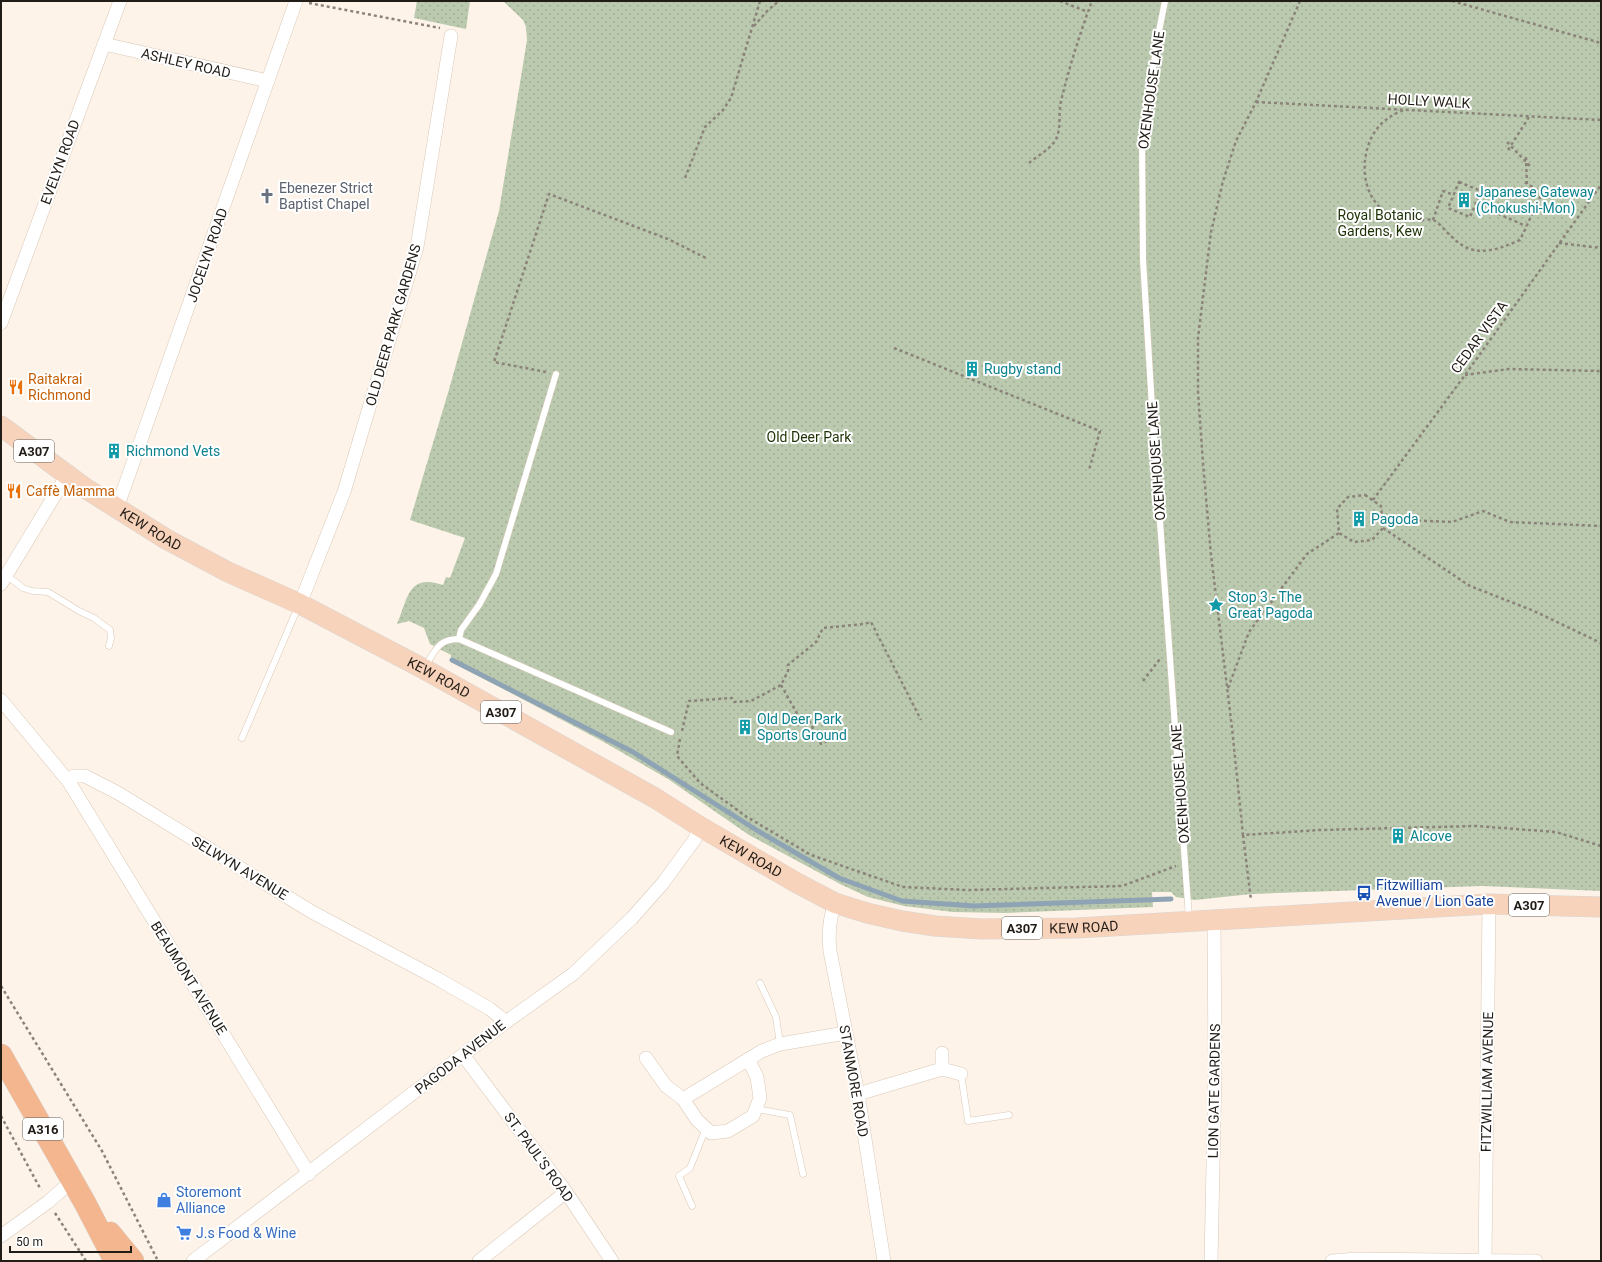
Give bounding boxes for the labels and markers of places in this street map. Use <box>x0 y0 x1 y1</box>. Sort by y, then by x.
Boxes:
place label: Ebenezer Strict Baptist Chapel <box>279 180 373 212</box>
place label: Japanese Gateway (Chokushi-Mon) <box>1476 184 1594 217</box>
church icon: Ebenezer Strict Baptist Chapel <box>258 187 276 205</box>
building icon: Japanese Gateway (Chokushi-Mon) <box>1455 191 1473 209</box>
building icon: Rugby stand <box>963 360 981 378</box>
place label: Rugby stand <box>984 361 1061 377</box>
place label: Raitakrai Richmond <box>28 371 91 403</box>
restaurant icon: Raitakrai Richmond <box>7 378 25 396</box>
building icon: Richmond Vets <box>105 442 123 460</box>
place label: Richmond Vets <box>126 443 220 459</box>
restaurant icon: Caffè Mamma <box>5 482 23 500</box>
place label: Caffè Mamma <box>26 483 115 499</box>
building icon: Pagoda <box>1350 510 1368 528</box>
place label: Pagoda <box>1371 511 1419 527</box>
place label: Stop 3 - The Great Pagoda <box>1228 589 1313 621</box>
place icon: Stop 3 - The Great Pagoda <box>1207 596 1225 614</box>
place label: Old Deer Park Sports Ground <box>757 711 847 743</box>
building icon: Old Deer Park Sports Ground <box>736 718 754 736</box>
building icon: Alcove <box>1389 827 1407 845</box>
place label: Alcove <box>1410 828 1452 844</box>
place label: Fitzwilliam Avenue / Lion Gate <box>1376 877 1494 909</box>
bus stop icon: Fitzwilliam Avenue / Lion Gate <box>1355 884 1373 902</box>
place label: Storemont Alliance <box>176 1184 242 1216</box>
shop icon: Storemont Alliance <box>155 1191 173 1209</box>
supermarket icon: J.s Food & Wine <box>175 1224 193 1242</box>
place label: J.s Food & Wine <box>196 1225 296 1241</box>

